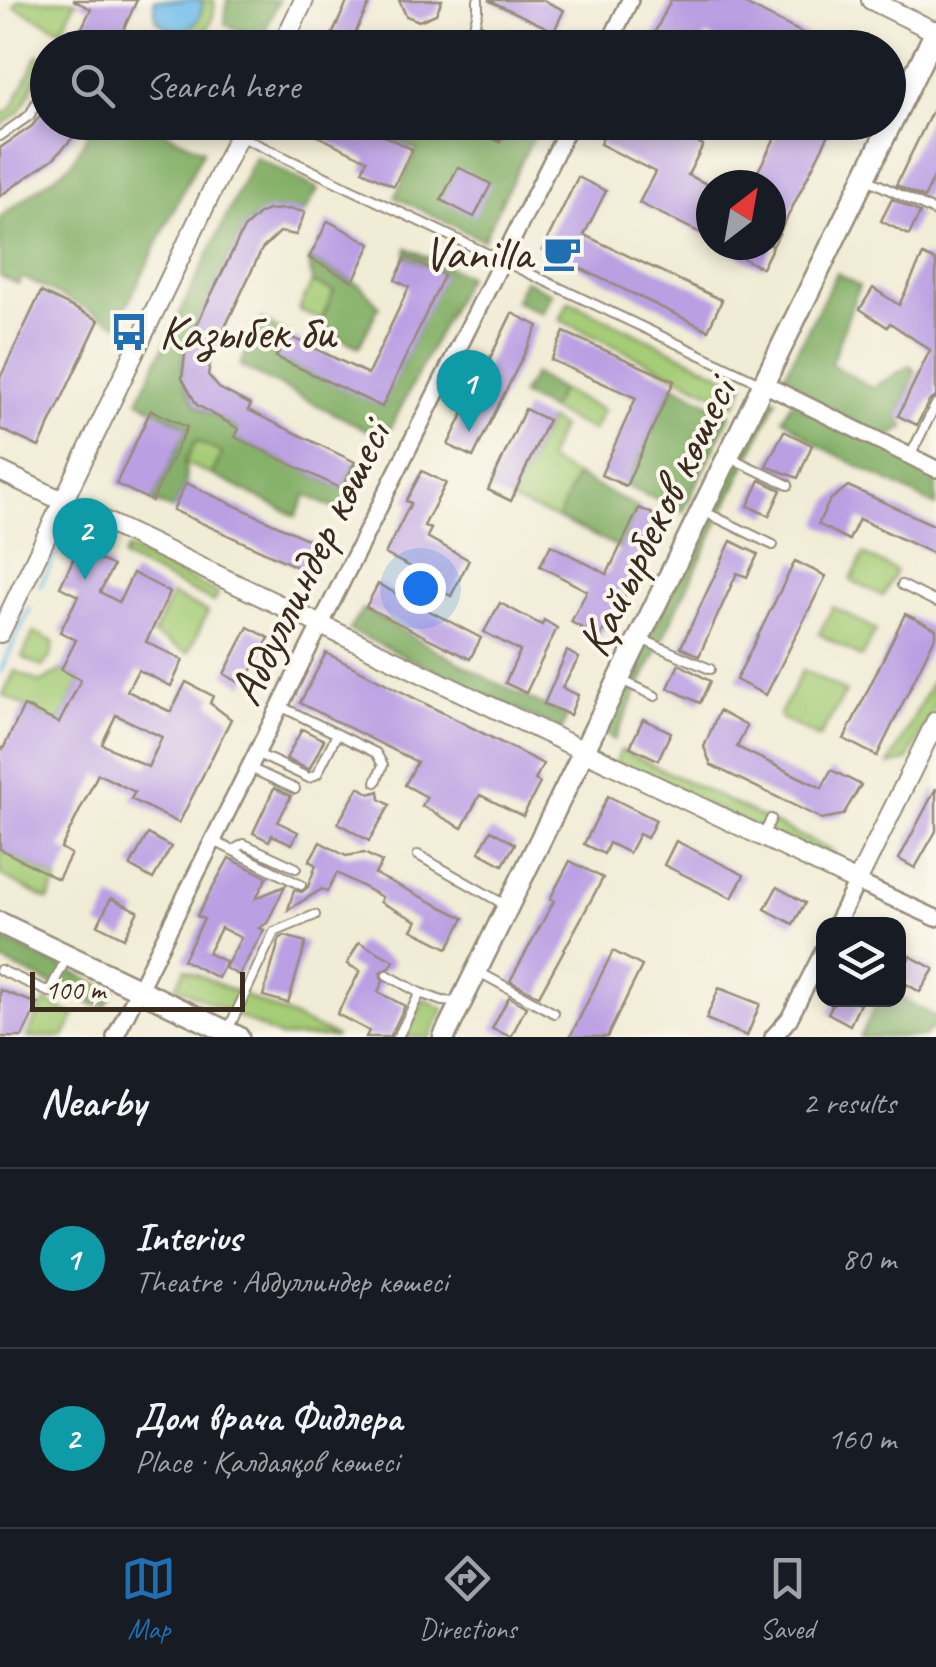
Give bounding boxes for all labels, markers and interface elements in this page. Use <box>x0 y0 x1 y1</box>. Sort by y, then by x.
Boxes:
search box <box>30 30 906 140</box>
icon: search <box>65 58 120 113</box>
text: Search here <box>145 62 300 109</box>
north arrow <box>696 170 786 260</box>
place label: Vanilla <box>423 223 536 283</box>
cafe icon: Vanilla <box>541 232 583 274</box>
place label: Казыбек би <box>159 302 338 362</box>
bus stop icon: Казыбек би <box>108 311 150 353</box>
pin: 1 <box>436 350 502 432</box>
street label: Қайырбеков көшесі <box>563 364 751 666</box>
street label: Абдуллиндер көшесі <box>214 407 406 715</box>
pin: 2 <box>52 498 118 580</box>
your location <box>395 563 446 614</box>
map controls <box>816 917 906 1007</box>
button: layers <box>816 917 906 1007</box>
scale bar <box>30 967 245 1011</box>
text: 100 m <box>45 972 105 1007</box>
text: Nearby <box>40 1076 146 1129</box>
text: 2 results <box>802 1082 896 1123</box>
text: Interius <box>135 1214 241 1261</box>
text: 1 <box>65 1238 80 1279</box>
text: 80 m <box>842 1238 896 1279</box>
text: Theatre · Абдуллиндер көшесі <box>135 1261 448 1302</box>
text: Дом врача Фидлера <box>135 1394 402 1441</box>
text: 2 <box>65 1418 80 1459</box>
text: 160 m <box>827 1418 896 1459</box>
text: Place · Қалдаяқов көшесі <box>135 1441 399 1482</box>
tab: Map <box>121 1551 176 1646</box>
tab: Directions <box>419 1551 517 1646</box>
tab: Saved <box>760 1551 815 1646</box>

